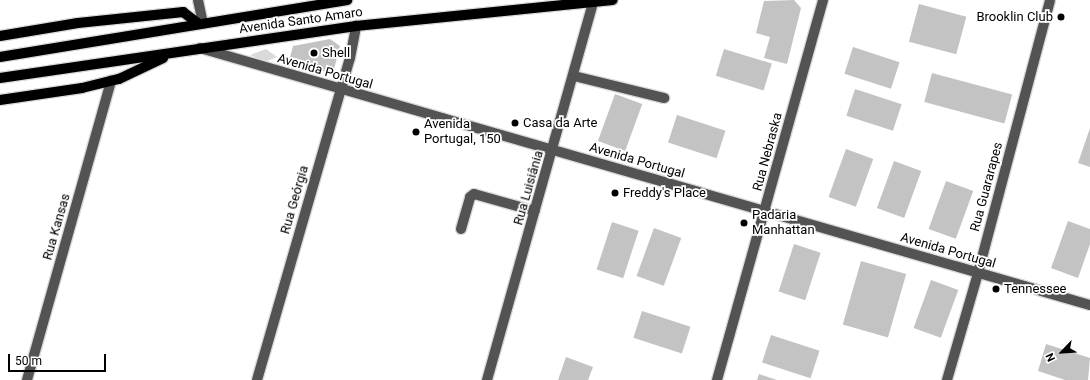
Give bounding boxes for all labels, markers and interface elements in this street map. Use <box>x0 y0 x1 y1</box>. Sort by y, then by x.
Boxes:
street label: Avenida Santo Amaro <box>238 5 364 37</box>
place label: Brooklin Club <box>976 9 1053 25</box>
marker: Brooklin Club <box>1056 12 1066 22</box>
place label: Shell <box>322 45 350 61</box>
marker: Shell <box>309 48 319 58</box>
street label: Avenida Portugal <box>276 51 374 93</box>
street label: Rua Nebraska <box>750 111 786 193</box>
place label: Casa da Arte <box>523 115 598 131</box>
place label: Avenida Portugal, 150 <box>424 117 501 148</box>
marker: Casa da Arte <box>510 118 520 128</box>
marker: Avenida Portugal, 150 <box>411 127 421 137</box>
street label: Avenida Portugal <box>588 140 686 182</box>
street label: Rua Guararapes <box>968 141 1006 233</box>
street label: Rua Luisiânia <box>511 149 547 227</box>
street label: Rua Geórgia <box>278 164 312 236</box>
place label: Freddy's Place <box>623 185 706 201</box>
marker: Freddy's Place <box>610 188 620 198</box>
street label: Rua Kansas <box>40 192 74 262</box>
place label: Padaria Manhattan <box>752 208 815 239</box>
marker: Padaria Manhattan <box>739 218 749 228</box>
street label: Avenida Portugal <box>899 230 997 272</box>
place label: Tennessee <box>1004 281 1066 297</box>
marker: Tennessee <box>991 284 1001 294</box>
north arrow <box>1042 332 1082 372</box>
scale bar <box>10 346 108 372</box>
text: N <box>1043 351 1058 364</box>
text: 50 m <box>15 354 42 368</box>

